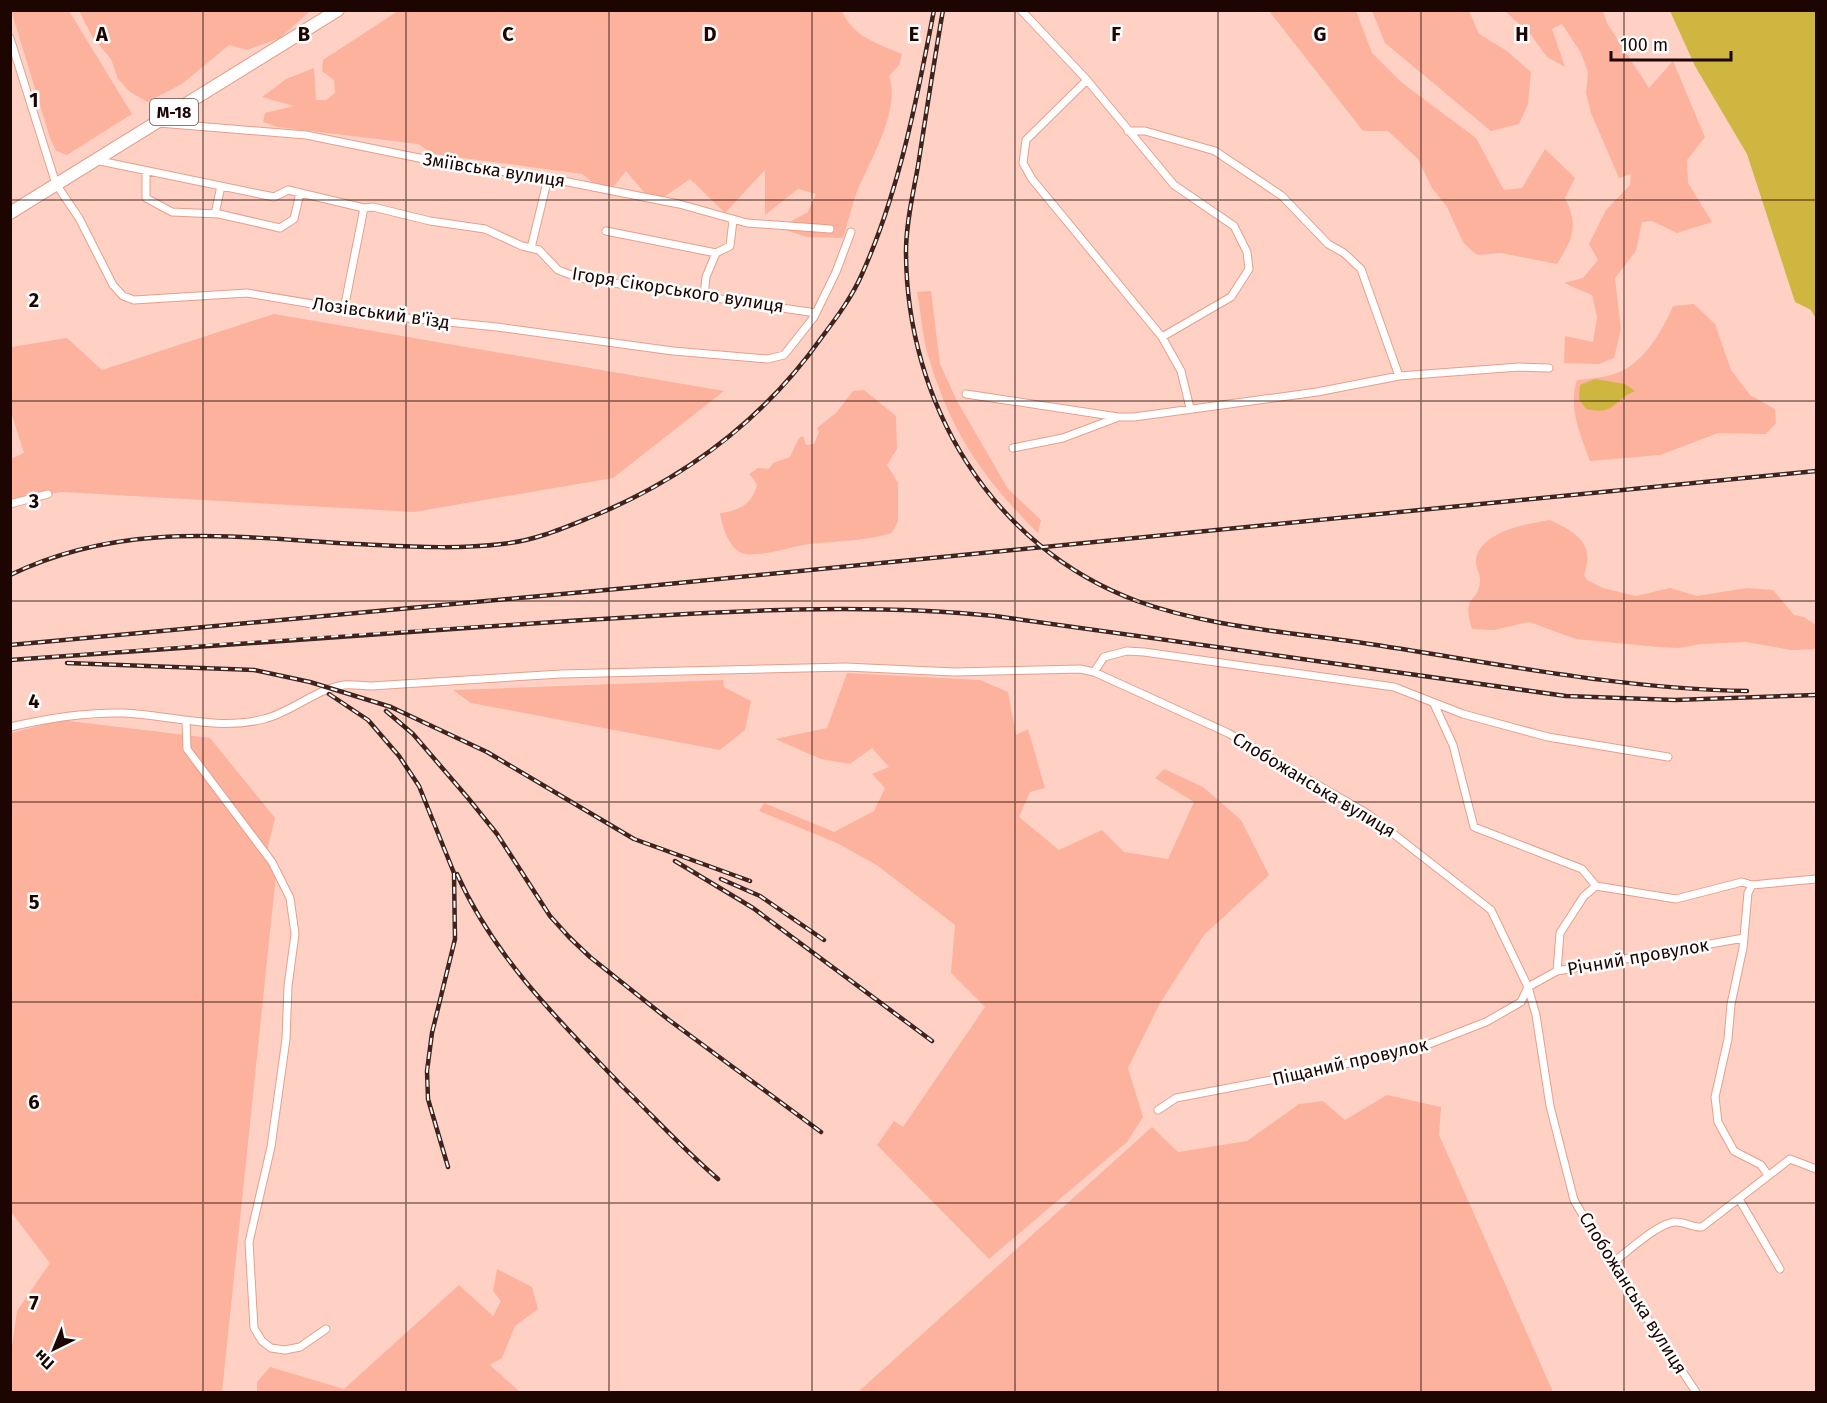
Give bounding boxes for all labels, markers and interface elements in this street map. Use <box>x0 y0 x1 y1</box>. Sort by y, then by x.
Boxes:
text: A <box>95 22 109 46</box>
text: B <box>298 22 310 46</box>
text: C <box>502 22 514 46</box>
text: D <box>703 22 717 46</box>
text: E <box>909 22 919 46</box>
text: F <box>1111 22 1121 46</box>
text: G <box>1314 22 1326 46</box>
text: H <box>1515 22 1529 46</box>
scale bar <box>1611 24 1731 62</box>
text: 100 m <box>1620 34 1668 56</box>
text: 1 <box>29 88 39 112</box>
road number: М-18 <box>150 99 198 125</box>
street label: Зміївська вулиця <box>421 148 567 192</box>
street label: Ігоря Сікорського вулиця <box>571 262 785 318</box>
text: 2 <box>29 288 39 312</box>
street label: Лозівський в'їзд <box>311 292 451 334</box>
text: 3 <box>28 489 39 513</box>
text: 4 <box>28 689 40 713</box>
street label: Слобожанська вулиця <box>1228 728 1400 842</box>
text: 5 <box>29 890 40 914</box>
street label: Річний провулок <box>1566 934 1711 980</box>
street label: Піщаний провулок <box>1270 1033 1431 1091</box>
text: 6 <box>28 1090 40 1114</box>
street label: Слобожанська вулиця <box>1574 1208 1692 1378</box>
text: 7 <box>29 1291 39 1315</box>
north arrow <box>24 1319 84 1379</box>
text: Пн <box>30 1346 58 1373</box>

